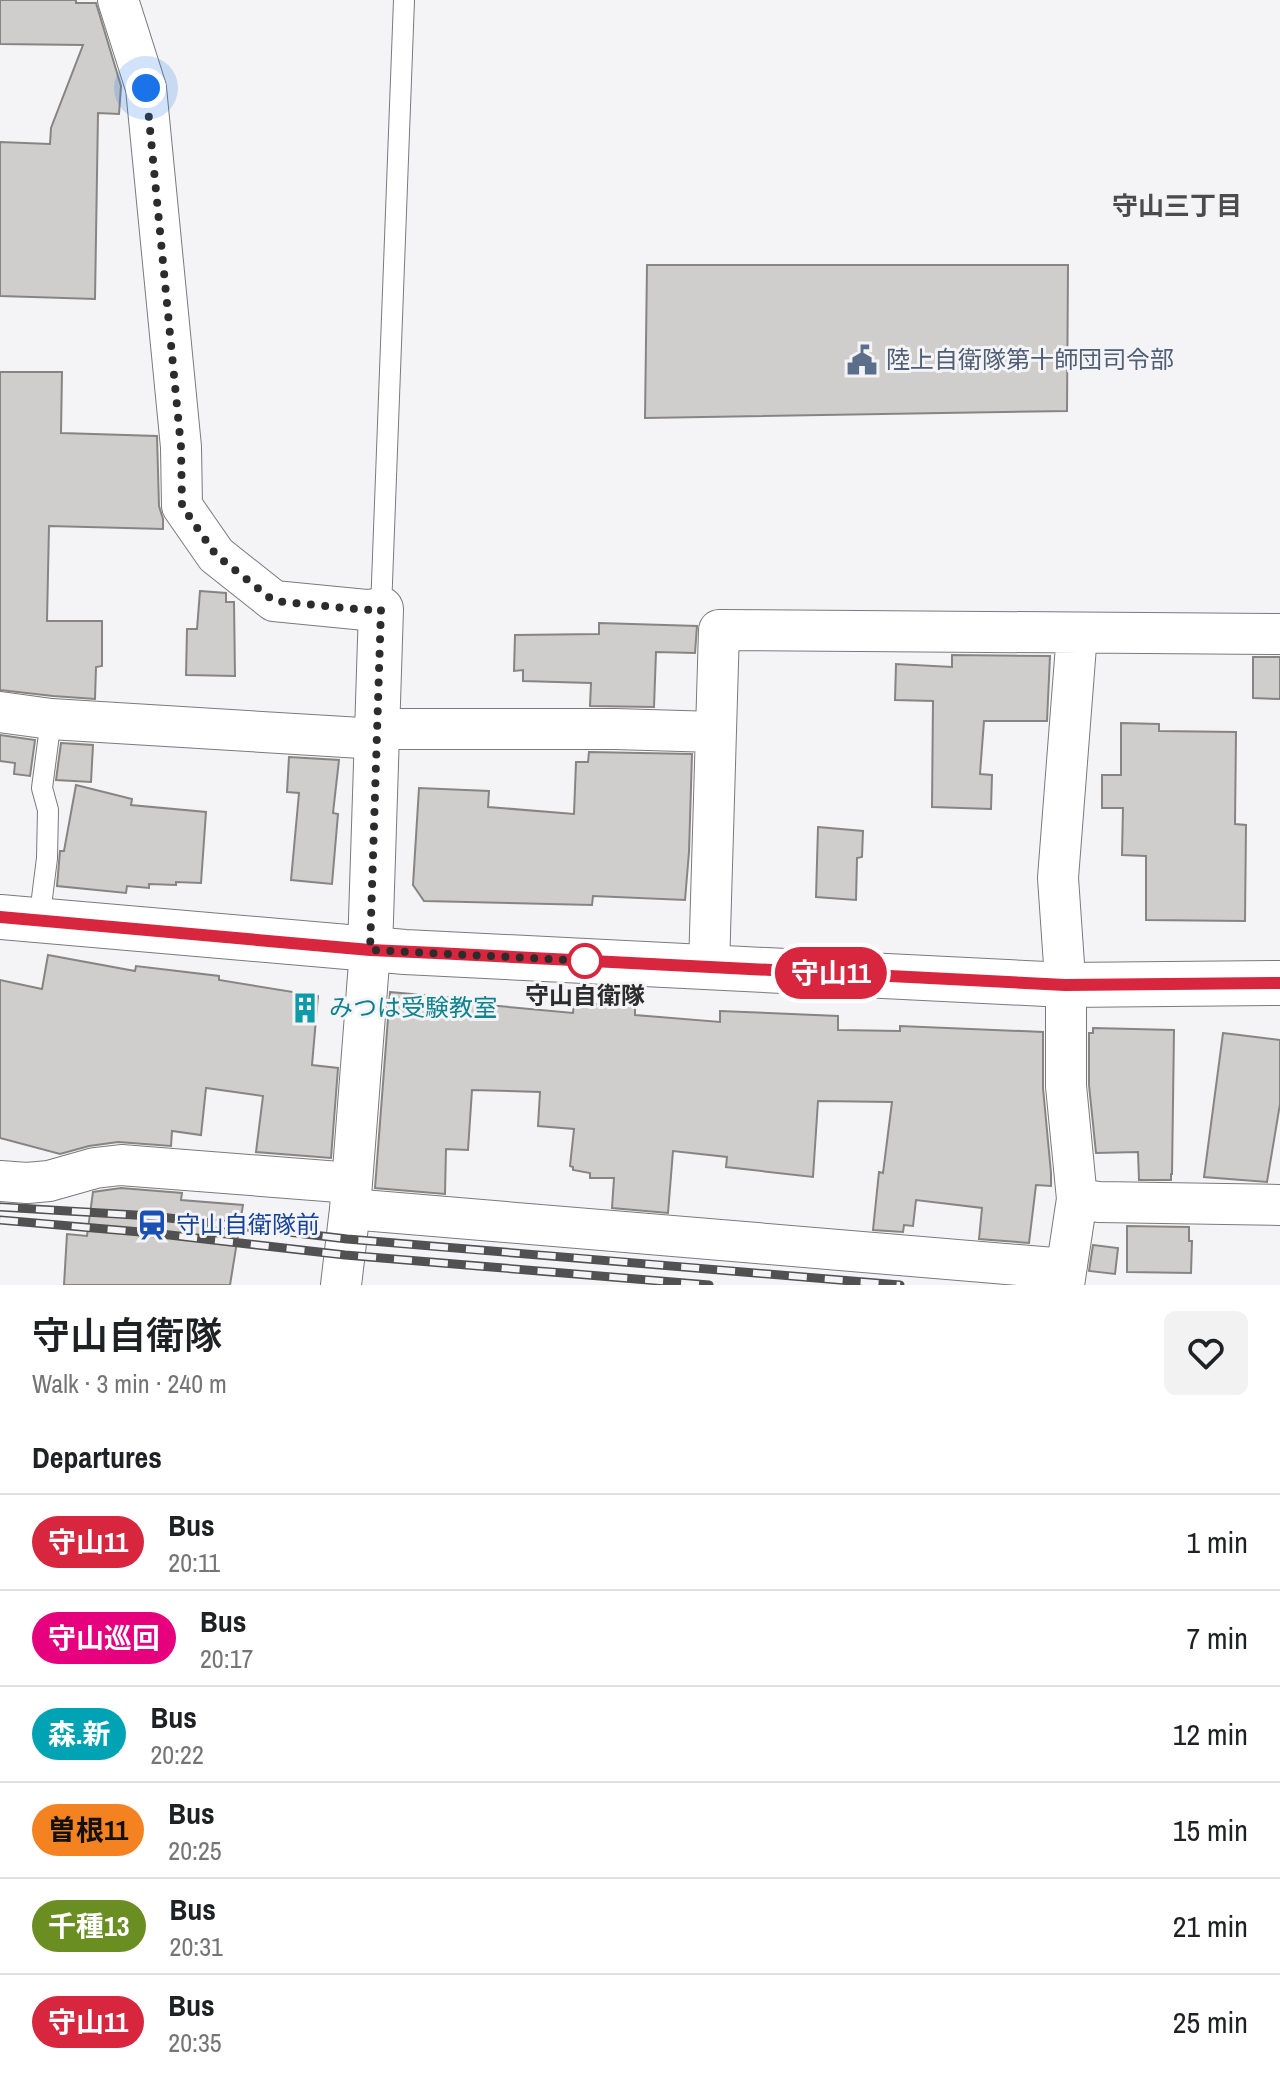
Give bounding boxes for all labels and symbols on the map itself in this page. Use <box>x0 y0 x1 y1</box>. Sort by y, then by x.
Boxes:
your location <box>126 68 166 108</box>
district label: 守山三丁目 <box>1112 188 1242 223</box>
public building icon: 陸上自衛隊第十師団司令部 <box>845 343 879 377</box>
place label: 陸上自衛隊第十師団司令部 <box>886 343 1174 375</box>
marker: 守山自衛隊 <box>568 944 602 978</box>
line badge: 守山11 <box>775 947 887 999</box>
place label: 守山自衛隊 <box>525 979 645 1011</box>
building icon: みつは受験教室 <box>288 991 322 1025</box>
place label: みつは受験教室 <box>329 991 497 1023</box>
station icon: 守山自衛隊前 <box>135 1208 169 1242</box>
place label: 守山自衛隊前 <box>176 1208 320 1240</box>

